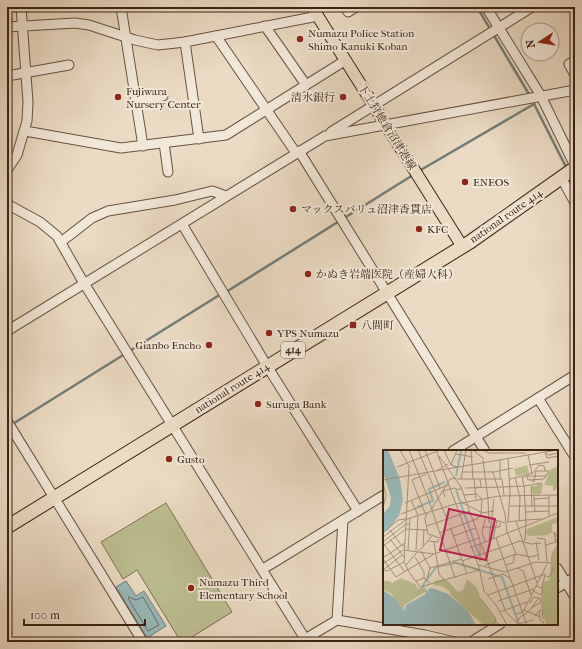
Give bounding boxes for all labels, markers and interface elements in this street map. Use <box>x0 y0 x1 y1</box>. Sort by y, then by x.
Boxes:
north arrow <box>520 22 560 62</box>
place label: Numazu Police Station Shimo Kanuki Koban <box>308 27 415 53</box>
marker: Numazu Police Station Shimo Kanuki Koban <box>295 34 305 44</box>
text: N <box>523 38 538 49</box>
street label: 下土狩徳倉沼津港線 <box>355 82 419 172</box>
place label: Fujiwara Nursery Center <box>126 85 201 111</box>
place label: 清水銀行 <box>291 91 335 104</box>
marker: Fujiwara Nursery Center <box>113 92 123 102</box>
marker: 清水銀行 <box>338 92 348 102</box>
place label: ENEOS <box>473 176 509 189</box>
marker: ENEOS <box>460 177 470 187</box>
street label: national route 414 <box>467 186 545 246</box>
place label: マックスバリュ沼津香貫店 <box>301 203 432 216</box>
marker: マックスバリュ沼津香貫店 <box>288 204 298 214</box>
place label: KFC <box>427 223 448 236</box>
marker: KFC <box>414 224 424 234</box>
place label: かぬき岩端医院（産婦人科） <box>316 268 459 281</box>
marker: かぬき岩端医院（産婦人科） <box>303 269 313 279</box>
place label: 八間町 <box>361 319 394 332</box>
marker: 八間町 <box>348 320 358 330</box>
place label: YPS Numazu <box>276 327 340 340</box>
marker: YPS Numazu <box>264 328 274 338</box>
place label: Gianbo Encho <box>135 339 201 352</box>
marker: Gianbo Encho <box>204 340 214 350</box>
road number: 414 <box>281 342 305 358</box>
street label: national route 414 <box>192 359 272 416</box>
place label: Suruga Bank <box>266 398 327 411</box>
marker: Suruga Bank <box>253 399 263 409</box>
inset map <box>383 450 558 625</box>
place label: Gusto <box>177 453 205 466</box>
marker: Gusto <box>164 454 174 464</box>
place label: Numazu Third Elementary School <box>199 576 288 602</box>
marker: Numazu Third Elementary School <box>186 583 196 593</box>
scale bar <box>24 601 145 627</box>
text: 100 m <box>30 608 60 622</box>

